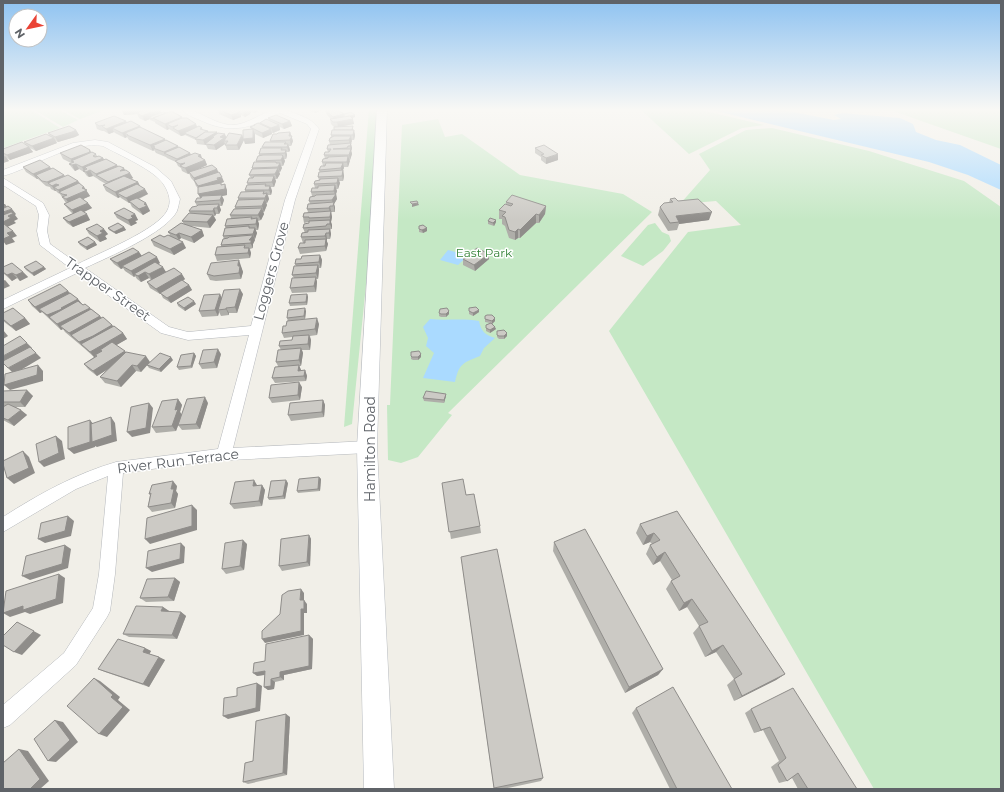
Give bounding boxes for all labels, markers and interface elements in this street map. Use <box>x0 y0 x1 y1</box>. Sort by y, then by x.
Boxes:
north arrow <box>8 8 48 48</box>
text: N <box>11 26 28 41</box>
street label: Loggers Grove <box>249 220 293 322</box>
park label: East Park <box>456 245 513 260</box>
street label: Trapper Street <box>62 253 154 325</box>
street label: Hamilton Road <box>361 396 379 502</box>
street label: River Run Terrace <box>116 445 240 477</box>

